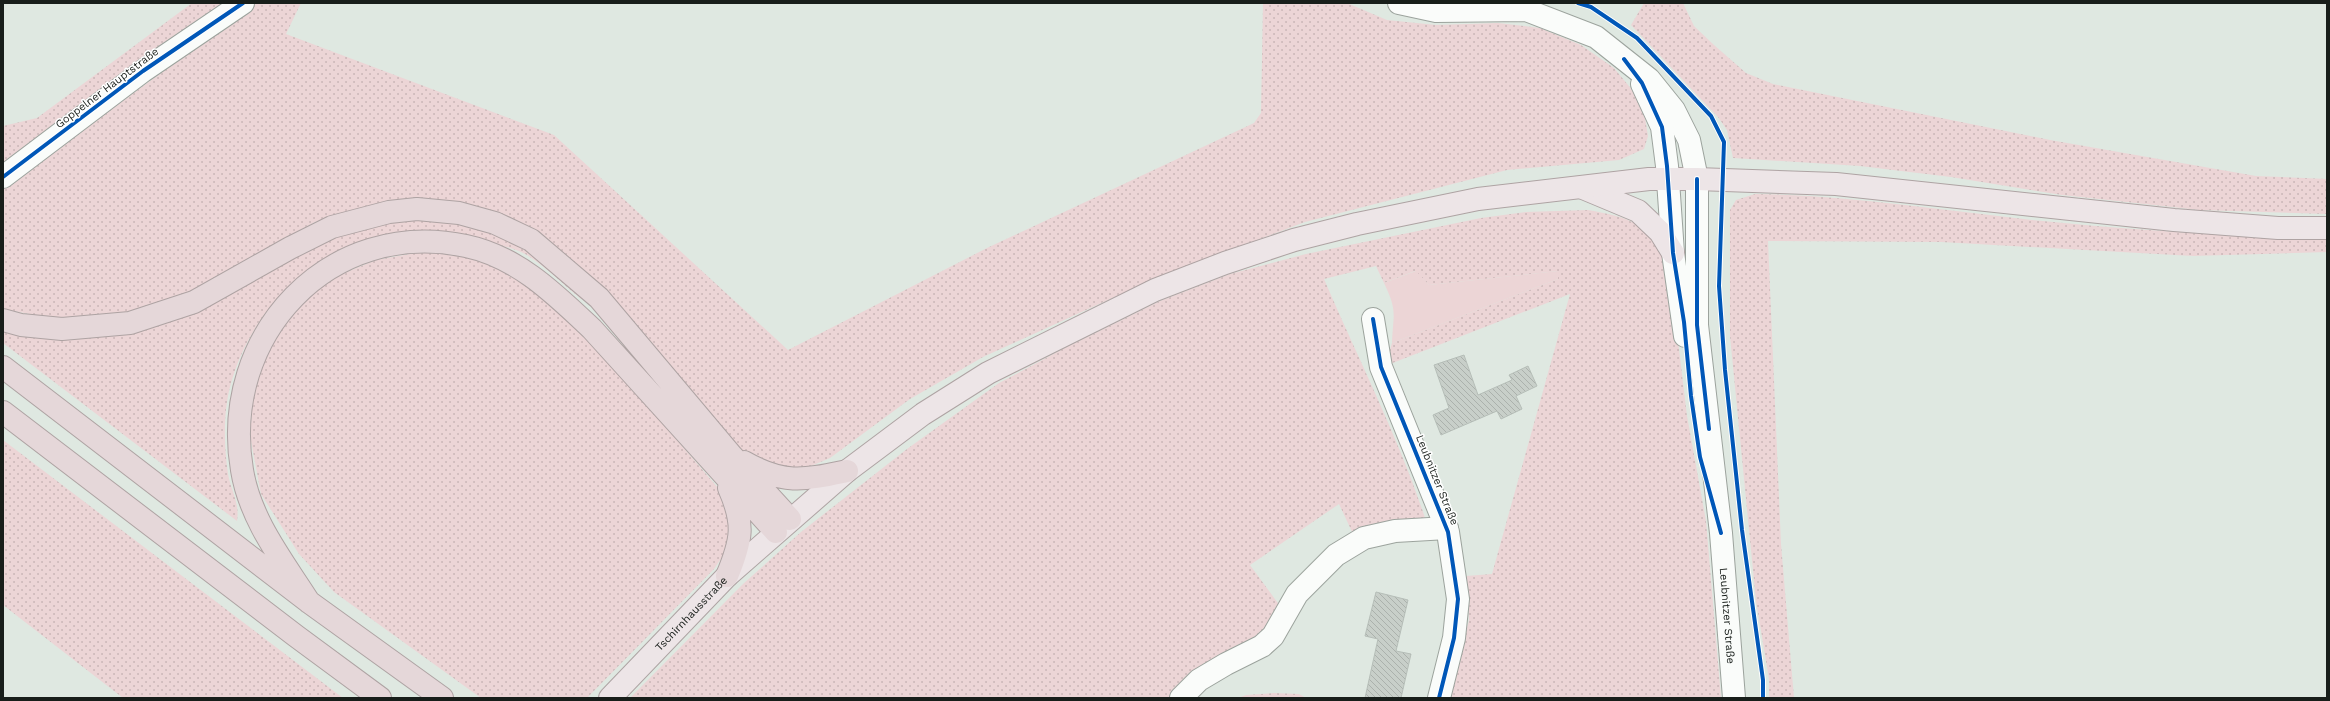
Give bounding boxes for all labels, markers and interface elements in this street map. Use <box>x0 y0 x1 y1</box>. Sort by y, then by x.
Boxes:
street label: Goppelner Hauptstraße <box>53 45 161 131</box>
street label: Leubnitzer Straße <box>1413 433 1461 527</box>
street label: Leubnitzer Straße <box>1717 567 1738 664</box>
street label: Tschirnhausstraße <box>652 574 730 654</box>

